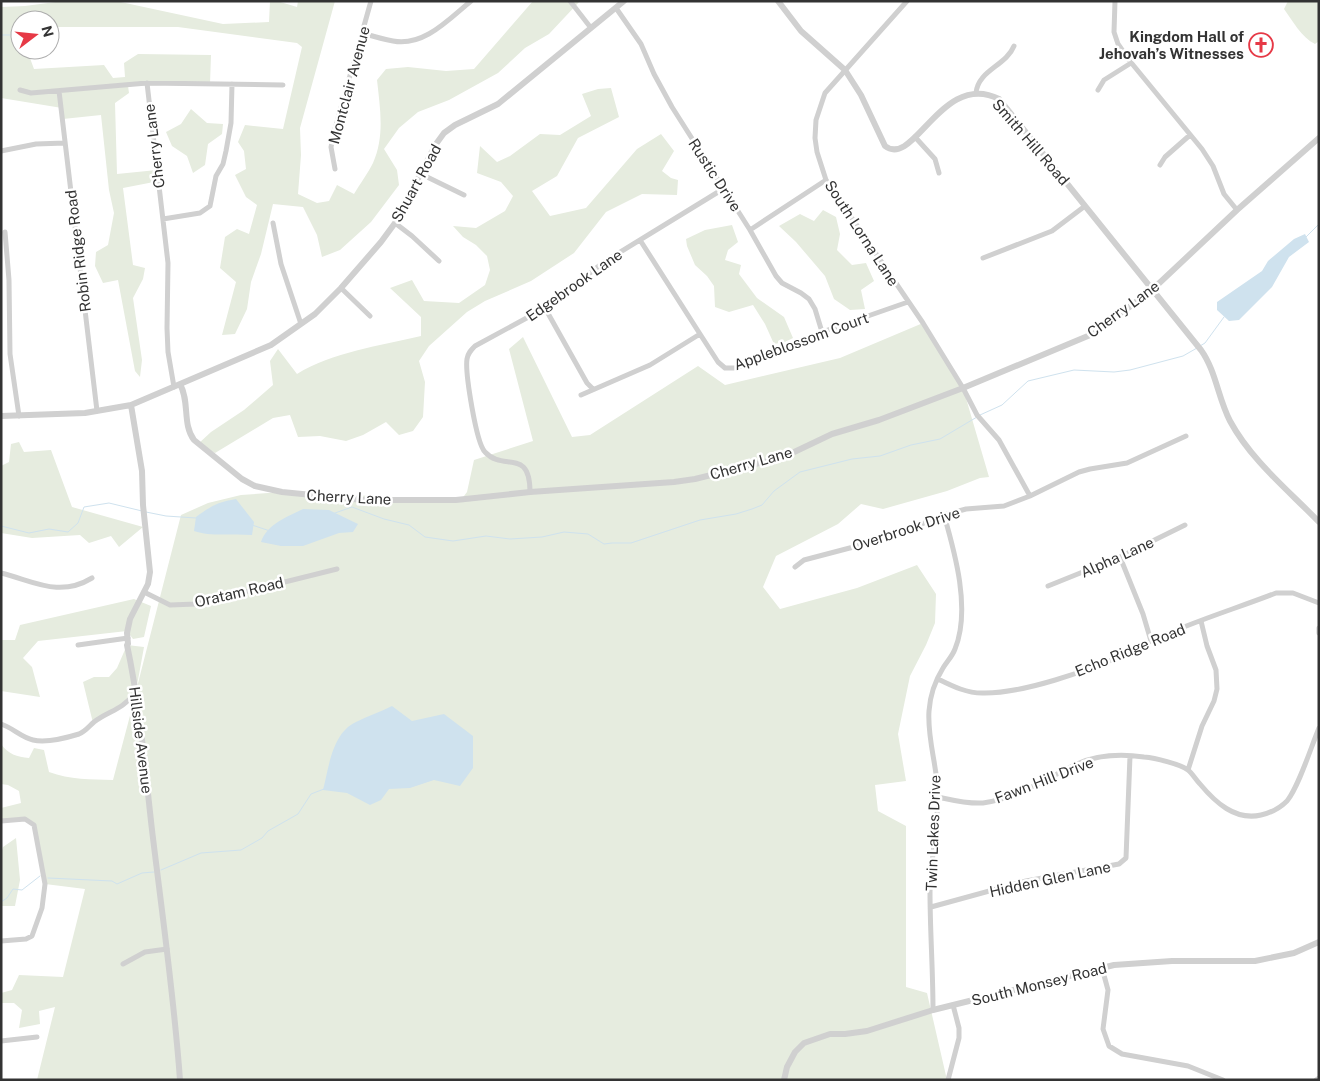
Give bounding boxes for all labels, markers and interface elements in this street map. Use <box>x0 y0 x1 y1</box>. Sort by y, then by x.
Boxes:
north arrow <box>10 10 60 60</box>
text: N <box>38 24 57 39</box>
street label: Montclair Avenue <box>325 24 373 146</box>
place label: Kingdom Hall of Jehovah’s Witnesses <box>1099 28 1244 62</box>
church icon: Kingdom Hall of Jehovah’s Witnesses <box>1248 32 1274 58</box>
street label: Smith Hill Road <box>989 96 1073 188</box>
street label: Cherry Lane <box>140 103 168 189</box>
street label: Rustic Drive <box>685 135 745 215</box>
street label: Shuart Road <box>388 141 444 225</box>
street label: South Lorna Lane <box>822 177 902 289</box>
street label: Robin Ridge Road <box>62 189 94 313</box>
street label: Edgebrook Lane <box>523 246 625 324</box>
street label: Cherry Lane <box>1084 277 1162 341</box>
street label: Appleblossom Court <box>731 309 871 373</box>
street label: Cherry Lane <box>708 443 794 483</box>
street label: Cherry Lane <box>306 486 392 508</box>
street label: Overbrook Drive <box>850 504 962 554</box>
street label: Alpha Lane <box>1078 533 1156 581</box>
street label: Oratam Road <box>193 574 285 610</box>
street label: Echo Ridge Road <box>1072 620 1188 680</box>
street label: Hillside Avenue <box>126 685 156 795</box>
street label: Fawn Hill Drive <box>992 753 1096 807</box>
street label: Twin Lakes Drive <box>922 775 944 891</box>
street label: Hidden Glen Lane <box>988 858 1112 900</box>
street label: South Monsey Road <box>970 959 1108 1009</box>

